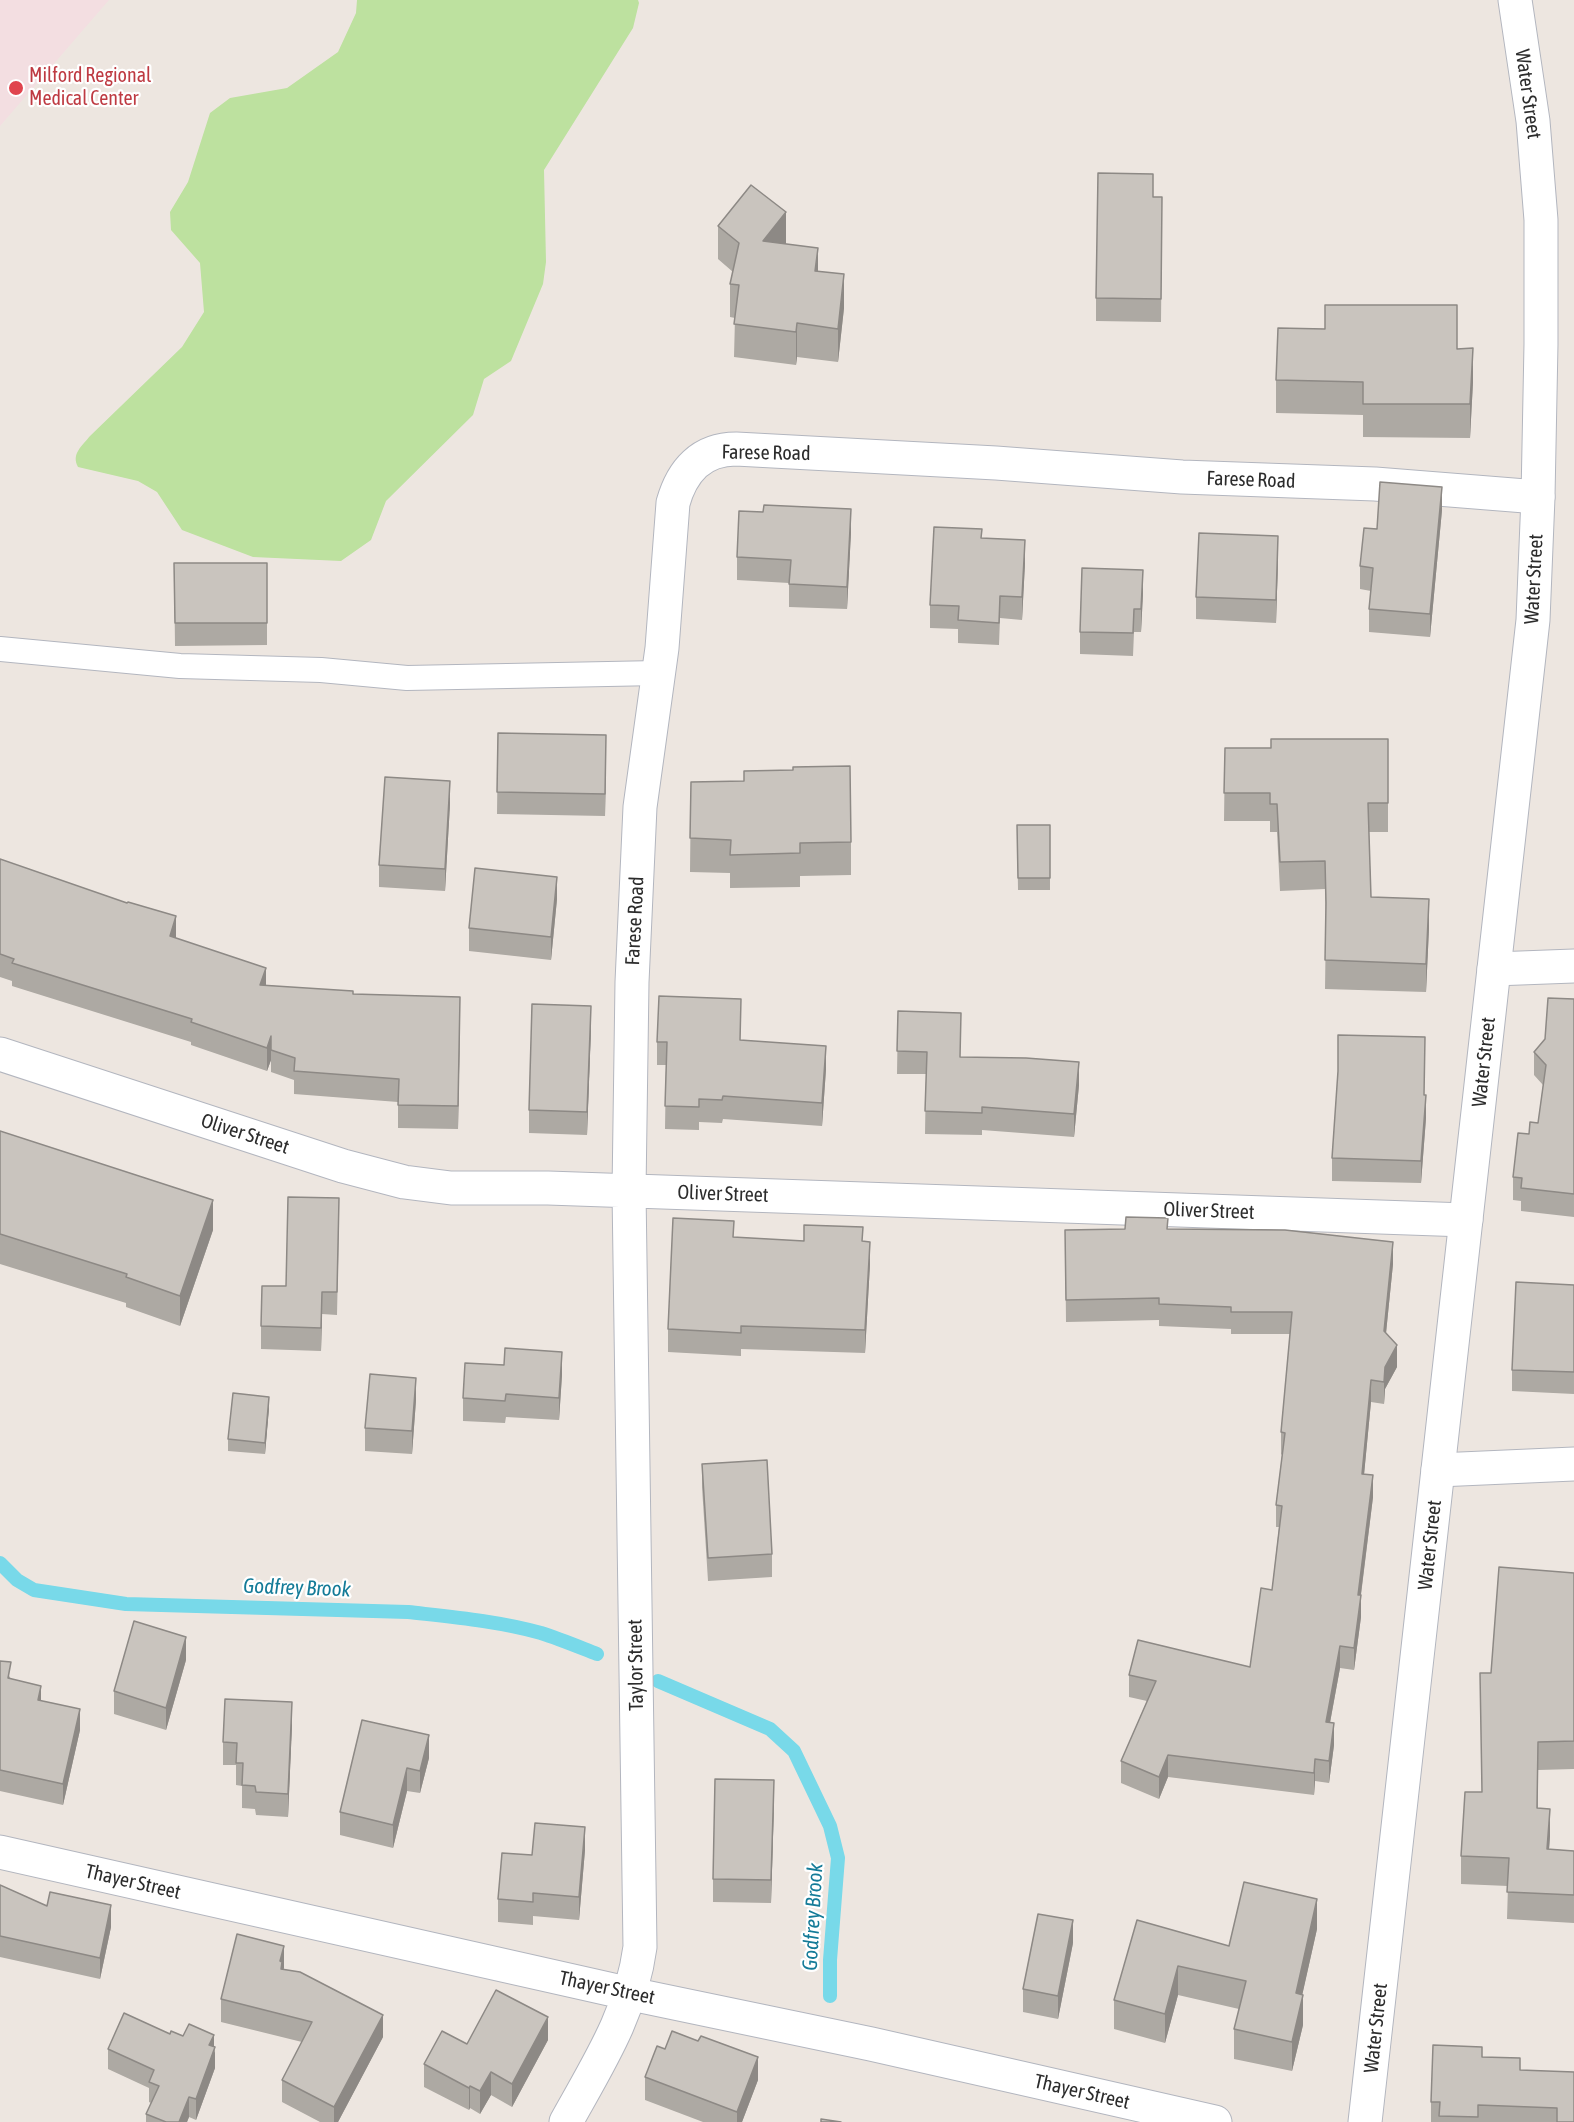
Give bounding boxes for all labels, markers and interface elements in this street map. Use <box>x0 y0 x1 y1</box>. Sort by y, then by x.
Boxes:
street label: Water Street <box>1510 48 1546 140</box>
place label: Milford Regional Medical Center <box>29 64 151 111</box>
marker: Milford Regional Medical Center <box>7 79 25 97</box>
street label: Farese Road <box>721 440 811 466</box>
street label: Farese Road <box>1206 466 1296 494</box>
street label: Water Street <box>1520 533 1548 625</box>
street label: Farese Road <box>621 876 649 966</box>
street label: Water Street <box>1467 1016 1501 1108</box>
street label: Oliver Street <box>198 1108 292 1160</box>
street label: Oliver Street <box>677 1180 769 1208</box>
street label: Oliver Street <box>1163 1197 1255 1225</box>
street label: Water Street <box>1413 1499 1447 1591</box>
water label: Godfrey Brook <box>243 1574 351 1602</box>
street label: Taylor Street <box>623 1619 649 1711</box>
street label: Thayer Street <box>83 1859 183 1905</box>
water label: Godfrey Brook <box>798 1863 828 1971</box>
street label: Thayer Street <box>557 1966 657 2010</box>
street label: Water Street <box>1359 1982 1393 2074</box>
street label: Thayer Street <box>1032 2069 1132 2115</box>

